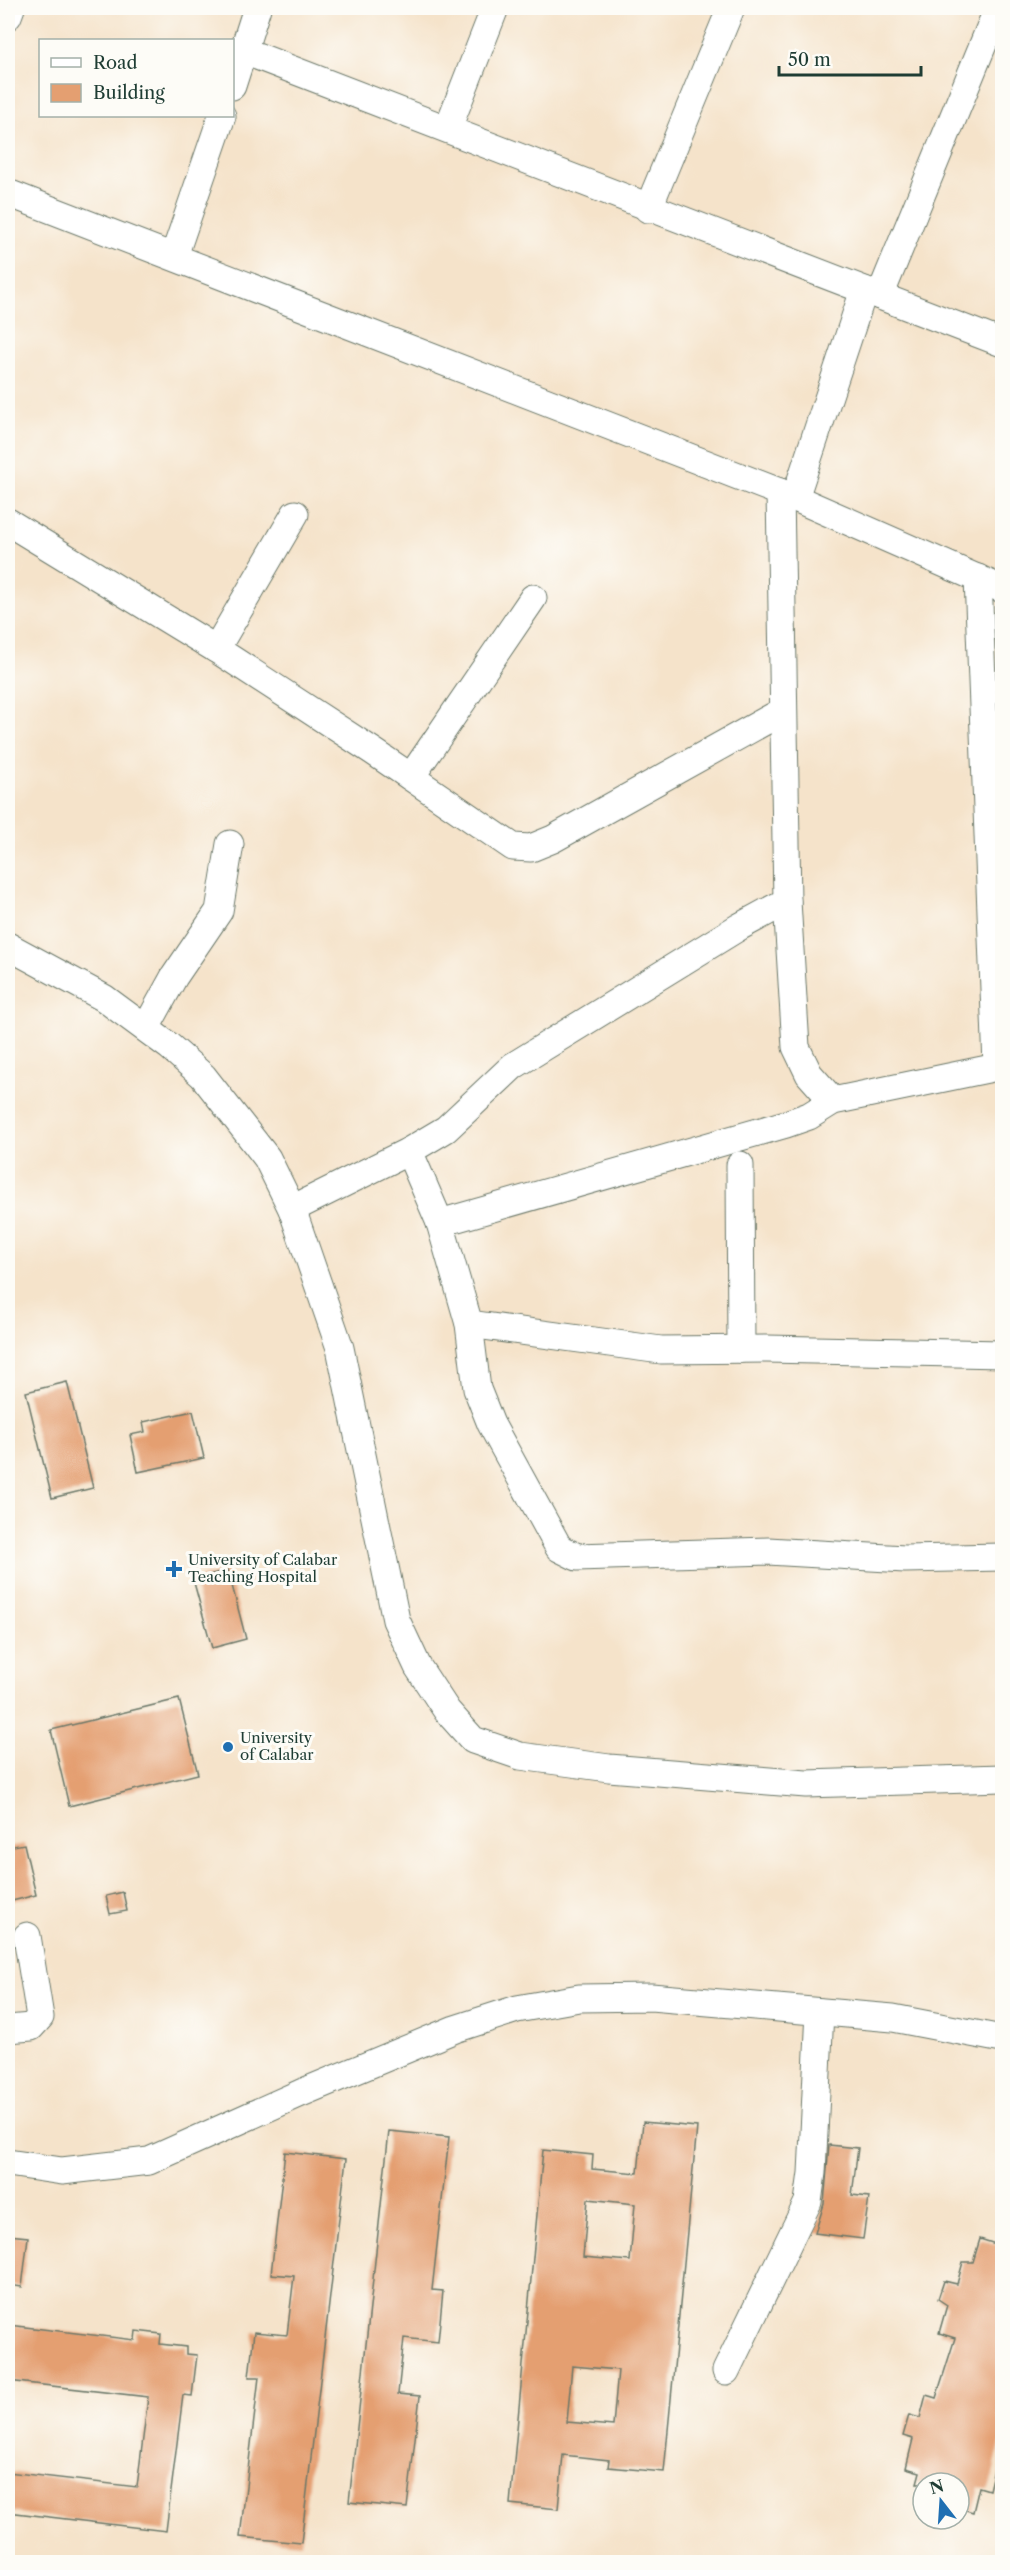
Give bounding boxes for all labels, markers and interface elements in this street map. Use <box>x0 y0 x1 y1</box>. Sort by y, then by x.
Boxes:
legend <box>39 39 234 117</box>
scale bar <box>779 39 922 77</box>
text: 50 m <box>788 49 831 71</box>
text: Road <box>93 52 138 74</box>
text: Building <box>93 82 165 104</box>
place label: University of Calabar Teaching Hospital <box>188 1550 338 1586</box>
marker: University of Calabar Teaching Hospital <box>165 1560 183 1578</box>
place label: University of Calabar <box>240 1728 314 1764</box>
marker: University of Calabar <box>221 1740 235 1754</box>
north arrow <box>911 2471 971 2531</box>
text: N <box>927 2475 946 2498</box>

